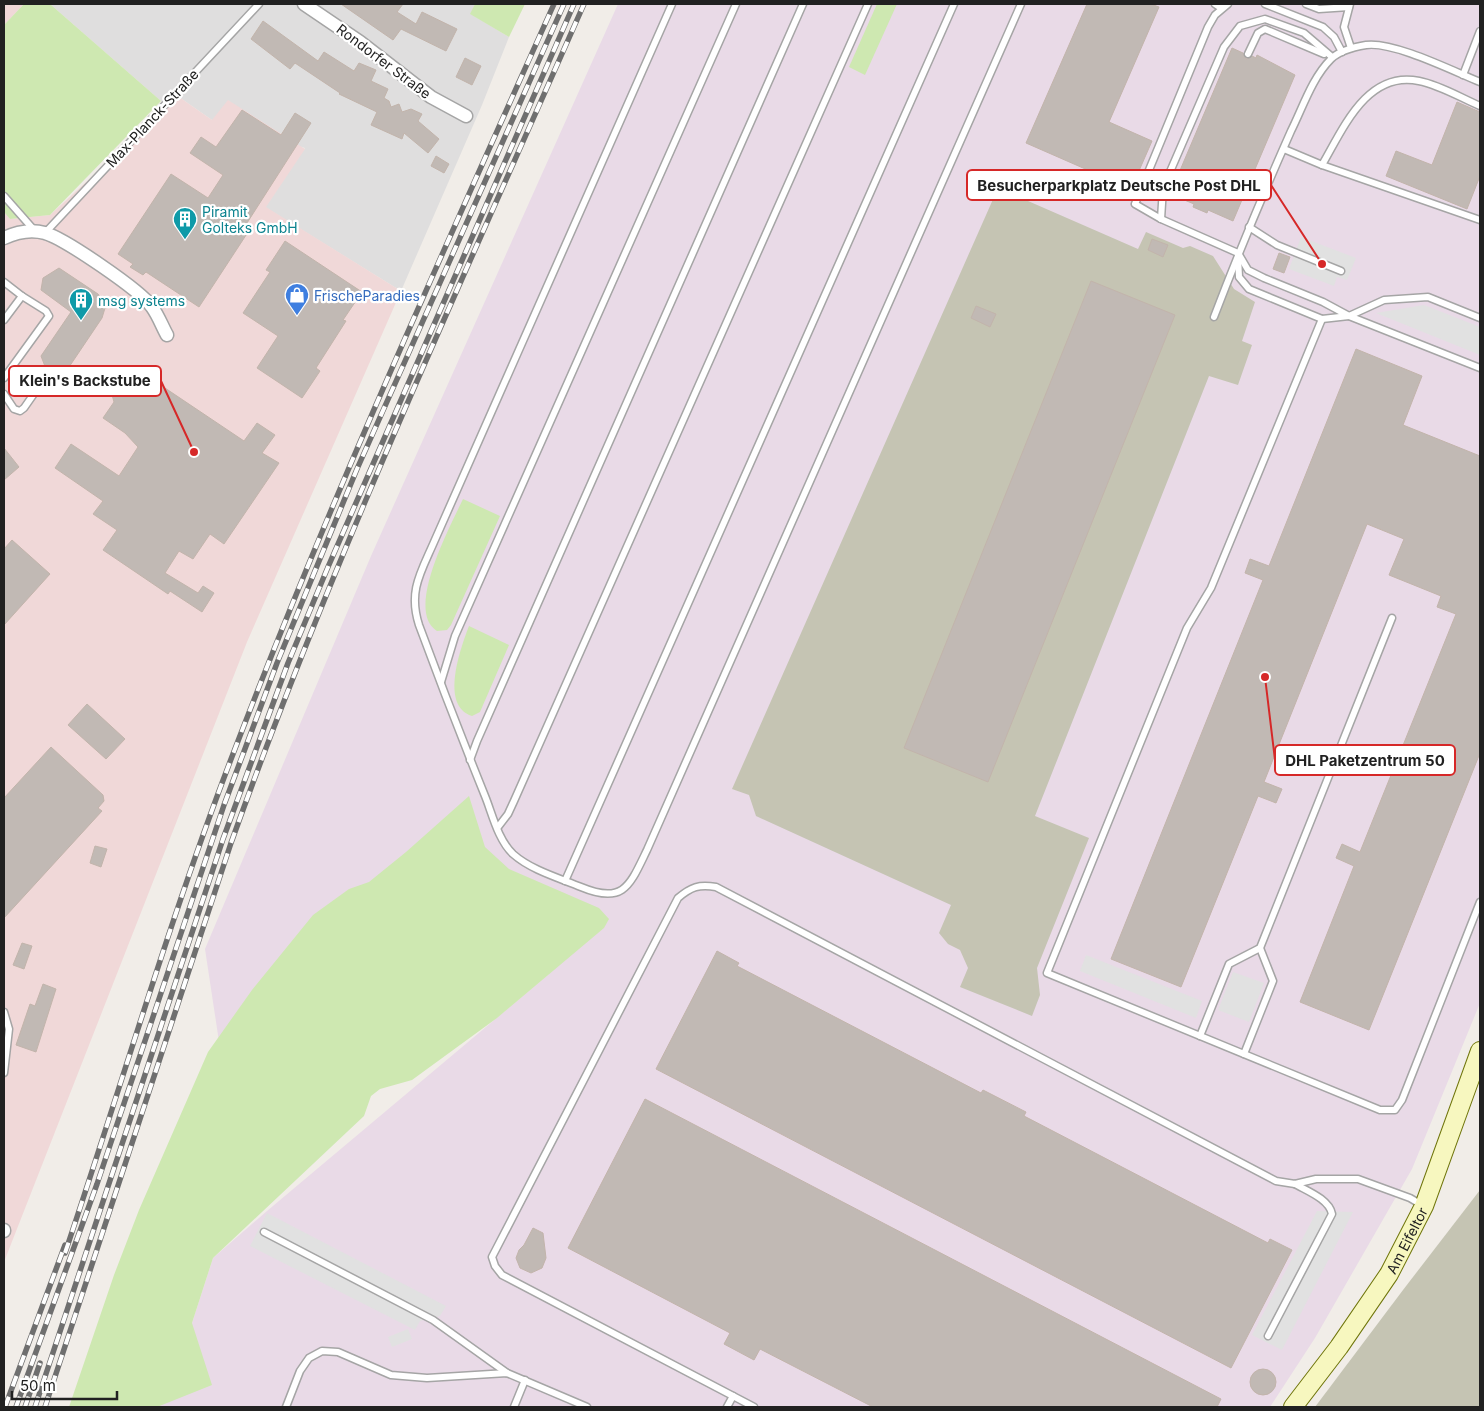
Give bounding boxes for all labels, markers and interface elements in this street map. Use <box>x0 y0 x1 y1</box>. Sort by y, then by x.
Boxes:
street label: Rondorfer Straße <box>334 20 434 102</box>
street label: Max-Planck-Straße <box>102 65 202 171</box>
callout: Besucherparkplatz Deutsche Post DHL <box>967 170 1271 200</box>
text: Besucherparkplatz Deutsche Post DHL <box>977 176 1261 195</box>
place label: Piramit Golteks GmbH <box>202 203 298 236</box>
building icon: Piramit Golteks GmbH <box>172 206 198 240</box>
shop icon: FrischeParadies <box>284 282 310 316</box>
building icon: msg systems <box>68 287 94 321</box>
place label: FrischeParadies <box>314 287 420 304</box>
place label: msg systems <box>98 292 185 309</box>
callout: Klein's Backstube <box>9 366 161 396</box>
text: Klein's Backstube <box>19 371 151 390</box>
callout: DHL Paketzentrum 50 <box>1275 745 1455 775</box>
text: DHL Paketzentrum 50 <box>1285 751 1445 770</box>
street label: Am Eifeltor <box>1382 1204 1430 1276</box>
scale bar <box>12 1368 118 1400</box>
text: 50 m <box>20 1376 56 1395</box>

